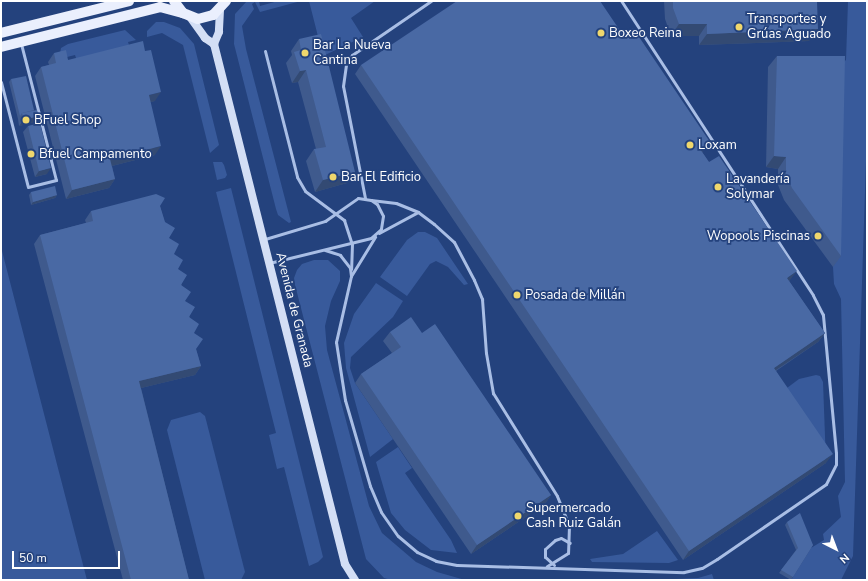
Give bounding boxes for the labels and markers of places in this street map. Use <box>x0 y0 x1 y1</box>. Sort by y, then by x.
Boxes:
place label: Transportes y Grúas Aguado <box>747 12 831 43</box>
marker: Transportes y Grúas Aguado <box>734 22 744 32</box>
place label: Boxeo Reina <box>609 25 682 41</box>
marker: Boxeo Reina <box>596 28 606 38</box>
place label: Bar La Nueva Cantina <box>313 38 391 69</box>
marker: Bar La Nueva Cantina <box>300 48 310 58</box>
place label: BFuel Shop <box>34 112 101 128</box>
marker: BFuel Shop <box>21 115 31 125</box>
place label: Loxam <box>698 137 737 153</box>
marker: Loxam <box>685 140 695 150</box>
place label: Bfuel Campamento <box>39 146 152 162</box>
marker: Bfuel Campamento <box>26 149 36 159</box>
place label: Bar El Edificio <box>341 169 421 185</box>
marker: Bar El Edificio <box>328 172 338 182</box>
place label: Lavandería Solymar <box>726 172 790 203</box>
marker: Lavandería Solymar <box>713 182 723 192</box>
place label: Wopools Piscinas <box>707 228 810 244</box>
marker: Wopools Piscinas <box>813 231 823 241</box>
place label: Posada de Millán <box>525 287 625 303</box>
marker: Posada de Millán <box>512 290 522 300</box>
place label: Supermercado Cash Ruiz Galán <box>526 501 621 532</box>
marker: Supermercado Cash Ruiz Galán <box>513 511 523 521</box>

